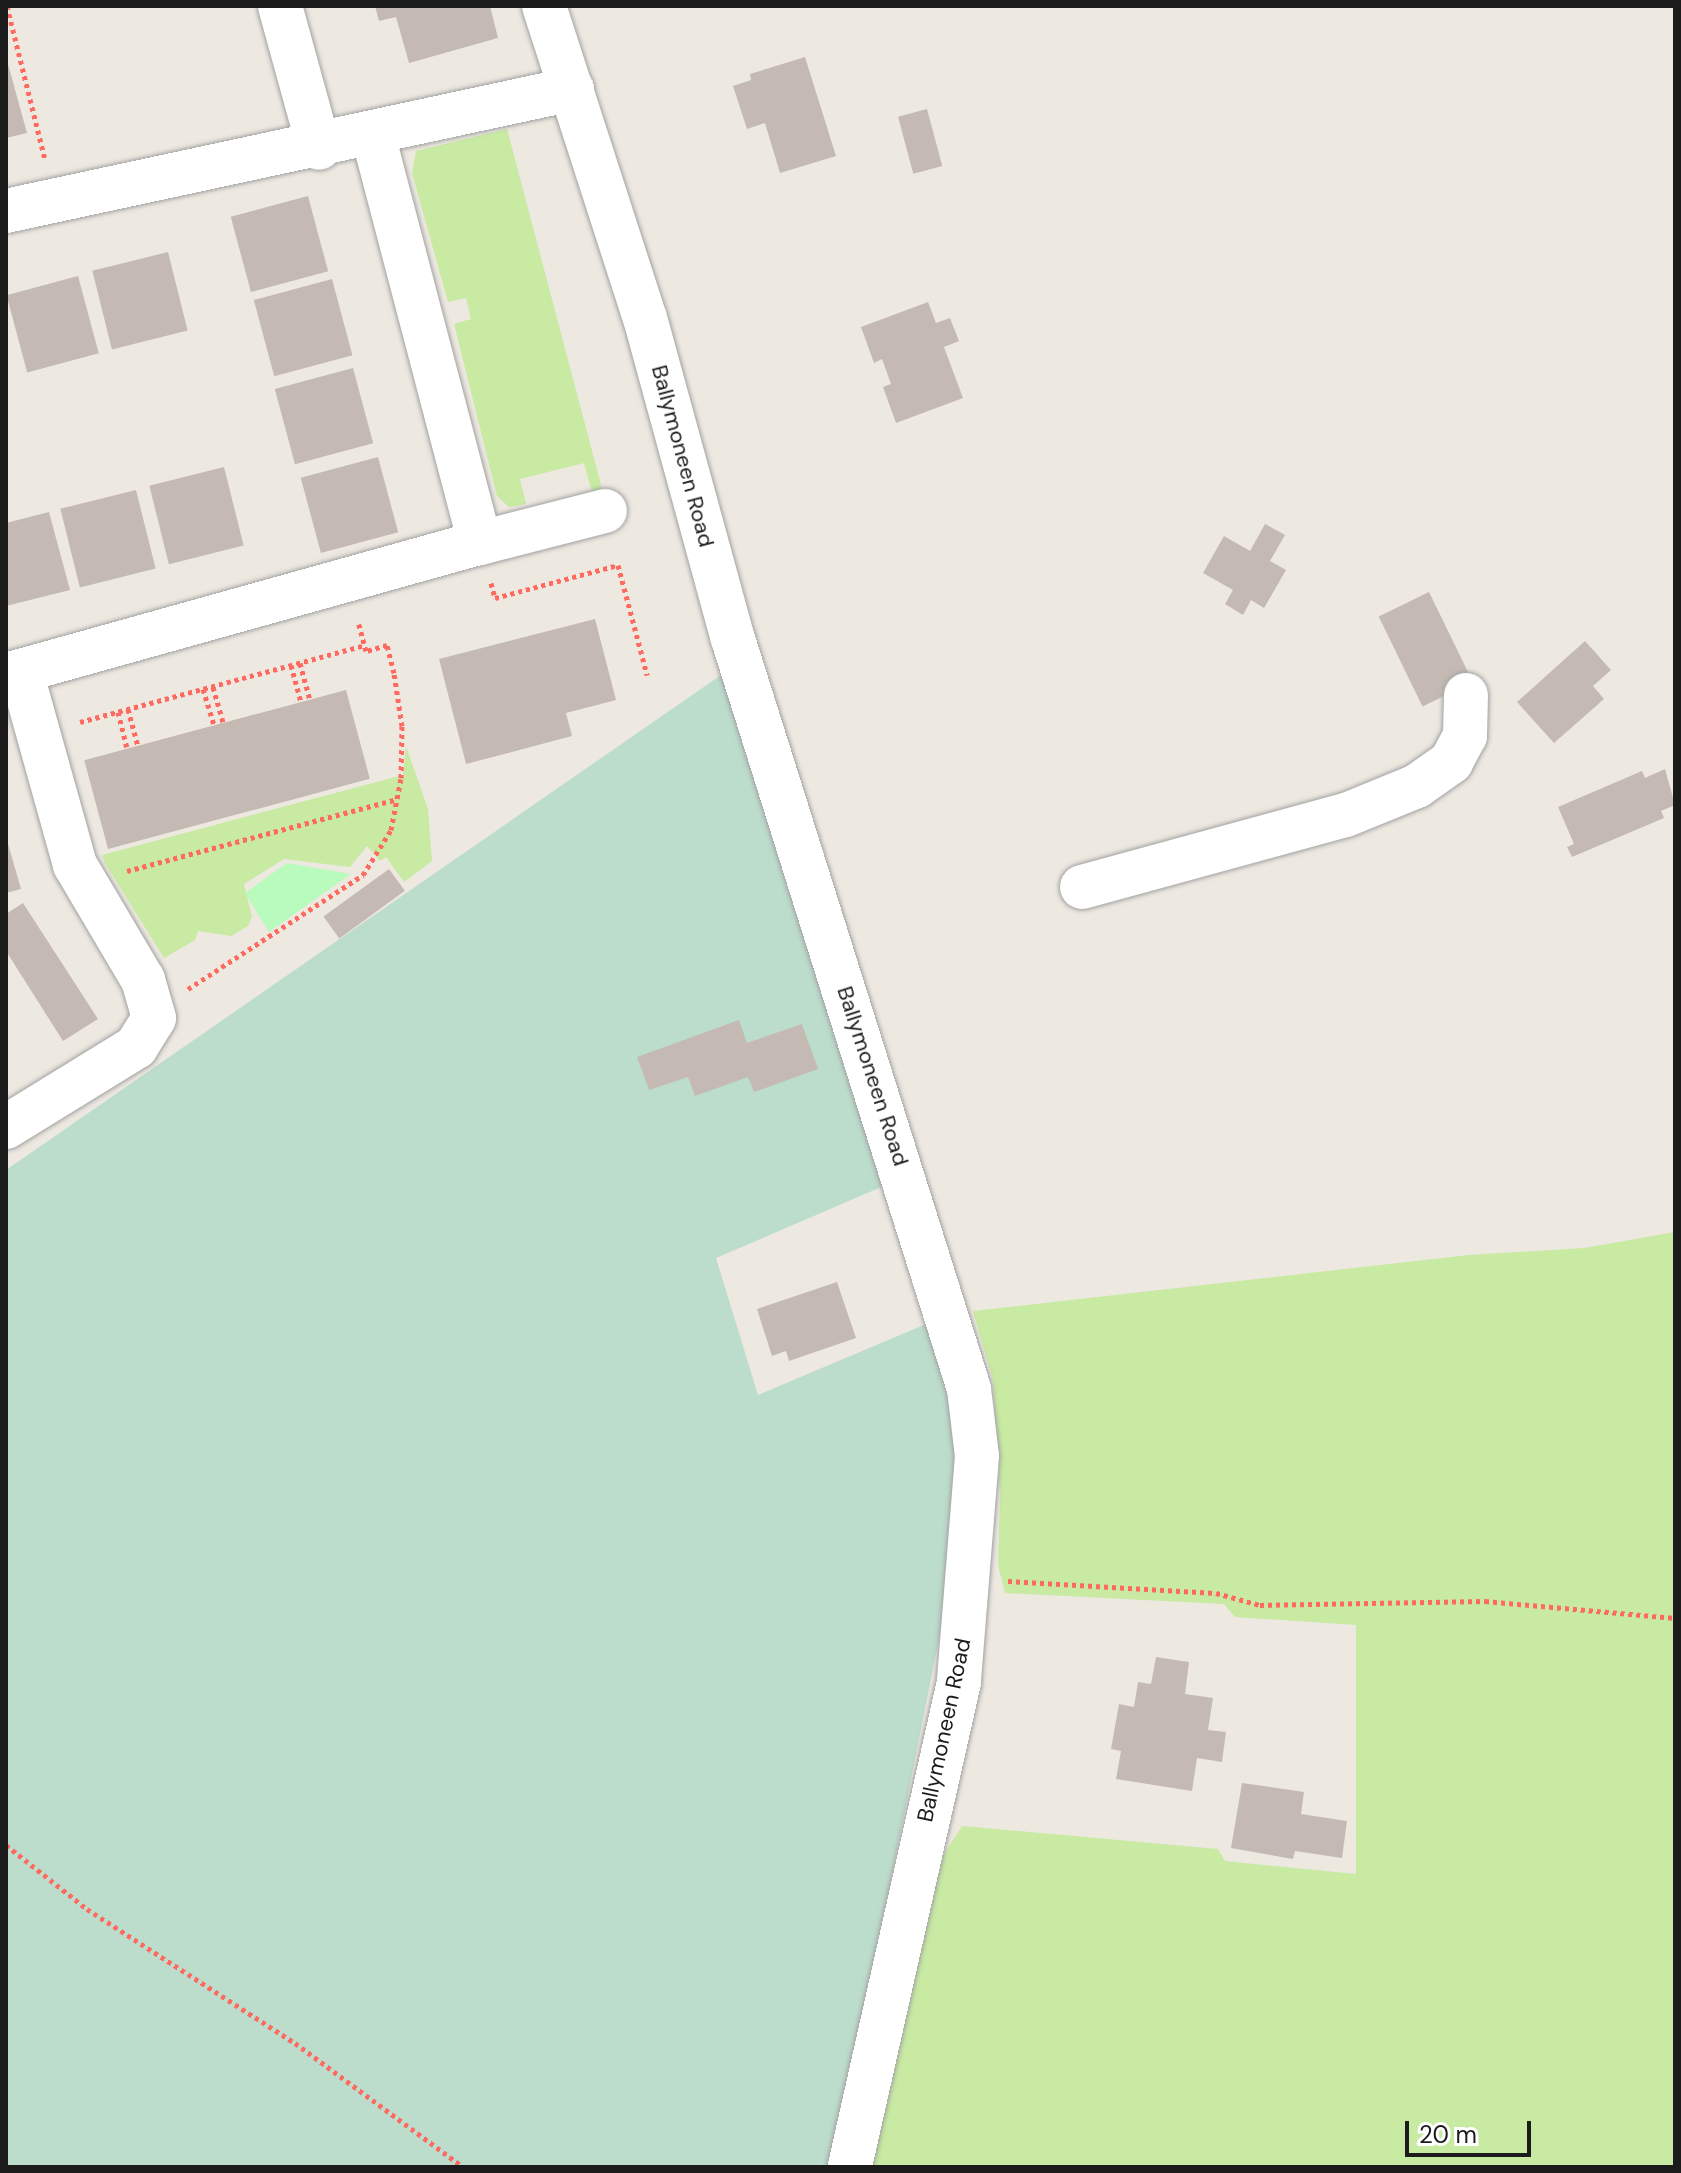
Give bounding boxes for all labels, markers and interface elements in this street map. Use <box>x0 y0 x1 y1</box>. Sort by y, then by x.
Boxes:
street label: Ballymoneen Road <box>646 362 720 550</box>
street label: Ballymoneen Road <box>832 983 914 1169</box>
street label: Ballymoneen Road <box>912 1636 976 1824</box>
scale bar <box>1409 2105 1535 2155</box>
text: 20 m <box>1419 2119 1477 2150</box>

